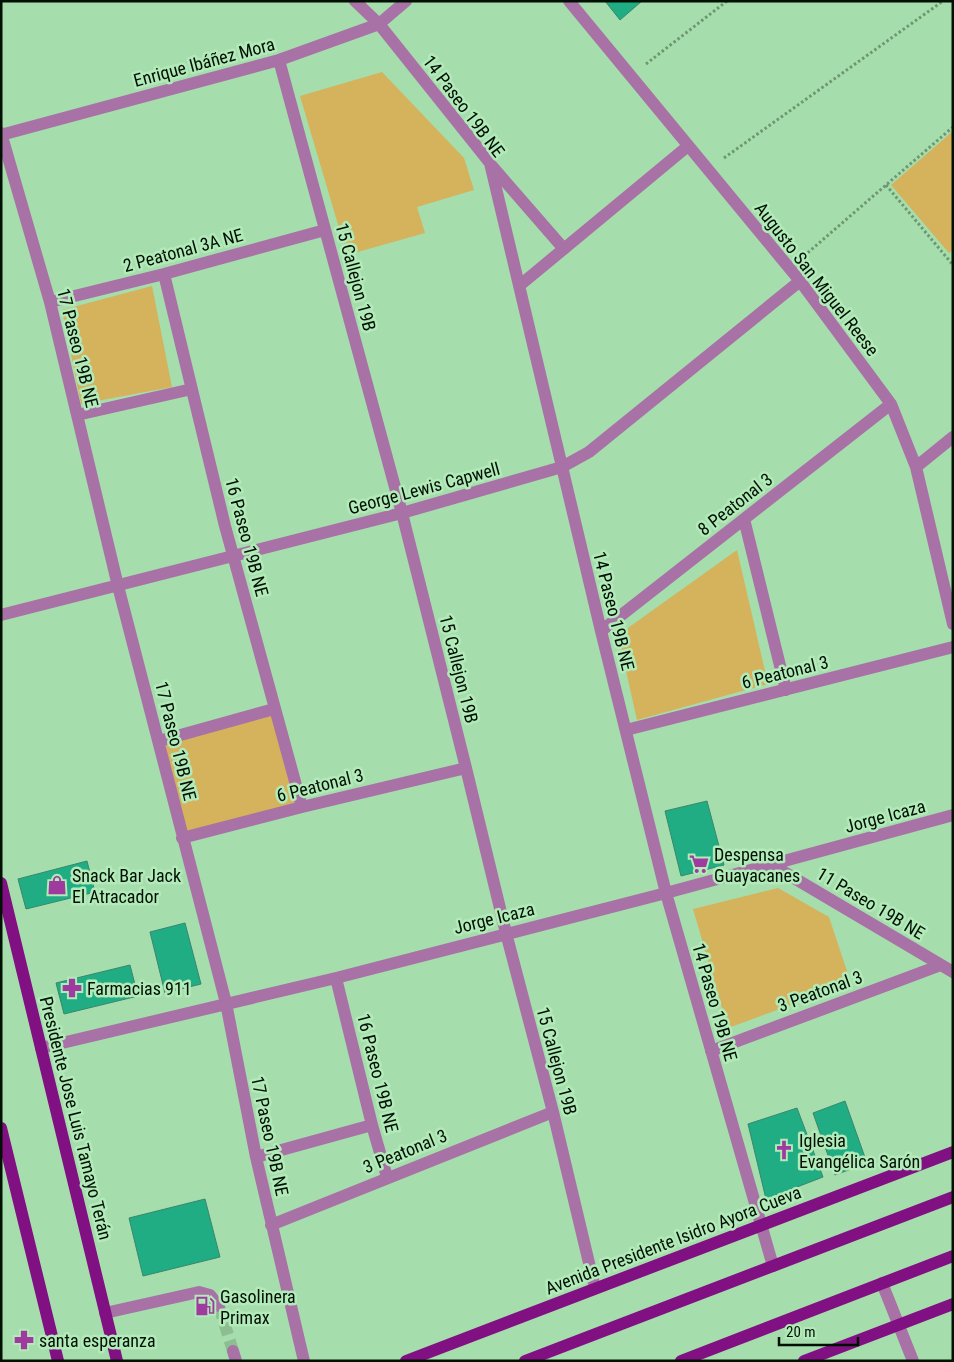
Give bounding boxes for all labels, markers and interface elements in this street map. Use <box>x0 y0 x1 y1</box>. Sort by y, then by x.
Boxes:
street label: Enrique Ibáñez Mora <box>131 33 277 91</box>
street label: 14 Paseo 19B NE <box>419 51 509 161</box>
street label: Augusto San Miguel Reese <box>751 198 883 360</box>
street label: 15 Callejon 19B <box>331 221 381 333</box>
street label: 2 Peatonal 3A NE <box>121 224 245 276</box>
street label: 17 Paseo 19B NE <box>53 286 103 410</box>
street label: George Lewis Capwell <box>346 458 502 518</box>
street label: 8 Peatonal 3 <box>694 468 776 540</box>
street label: 16 Paseo 19B NE <box>221 475 273 599</box>
street label: 14 Paseo 19B NE <box>589 549 639 673</box>
street label: 15 Callejon 19B <box>435 613 483 725</box>
street label: 6 Peatonal 3 <box>739 651 831 693</box>
street label: 17 Paseo 19B NE <box>151 679 201 803</box>
street label: 6 Peatonal 3 <box>274 764 366 806</box>
street label: Jorge Icaza <box>842 795 928 837</box>
place label: Despensa Guayacanes <box>714 844 800 886</box>
supermarket icon: Despensa Guayacanes <box>688 853 710 875</box>
street label: 11 Paseo 19B NE <box>813 863 929 943</box>
place label: Snack Bar Jack El Atracador <box>72 865 181 907</box>
shop icon: Snack Bar Jack El Atracador <box>46 874 68 896</box>
street label: Jorge Icaza <box>451 898 537 938</box>
street label: 14 Paseo 19B NE <box>688 940 742 1064</box>
street label: 3 Peatonal 3 <box>775 966 865 1016</box>
pharmacy icon: Farmacias 911 <box>61 977 83 999</box>
place label: Farmacias 911 <box>87 978 192 999</box>
street label: Presidente Jose Luis Tamayo Terán <box>36 994 116 1242</box>
street label: 15 Callejon 19B <box>532 1005 582 1117</box>
street label: 16 Paseo 19B NE <box>353 1011 403 1135</box>
street label: 17 Paseo 19B NE <box>247 1074 293 1198</box>
street label: 3 Peatonal 3 <box>360 1125 450 1177</box>
place label: Iglesia Evangélica Sarón <box>799 1130 920 1172</box>
church icon: Iglesia Evangélica Sarón <box>773 1139 795 1161</box>
street label: Avenida Presidente Isidro Ayora Cueva <box>542 1181 804 1299</box>
place label: Gasolinera Primax <box>220 1286 296 1328</box>
fuel station icon: Gasolinera Primax <box>194 1295 216 1317</box>
scale bar <box>779 1314 858 1346</box>
text: 20 m <box>786 1323 816 1341</box>
pharmacy icon: santa esperanza <box>13 1329 35 1351</box>
place label: santa esperanza <box>39 1330 156 1351</box>

